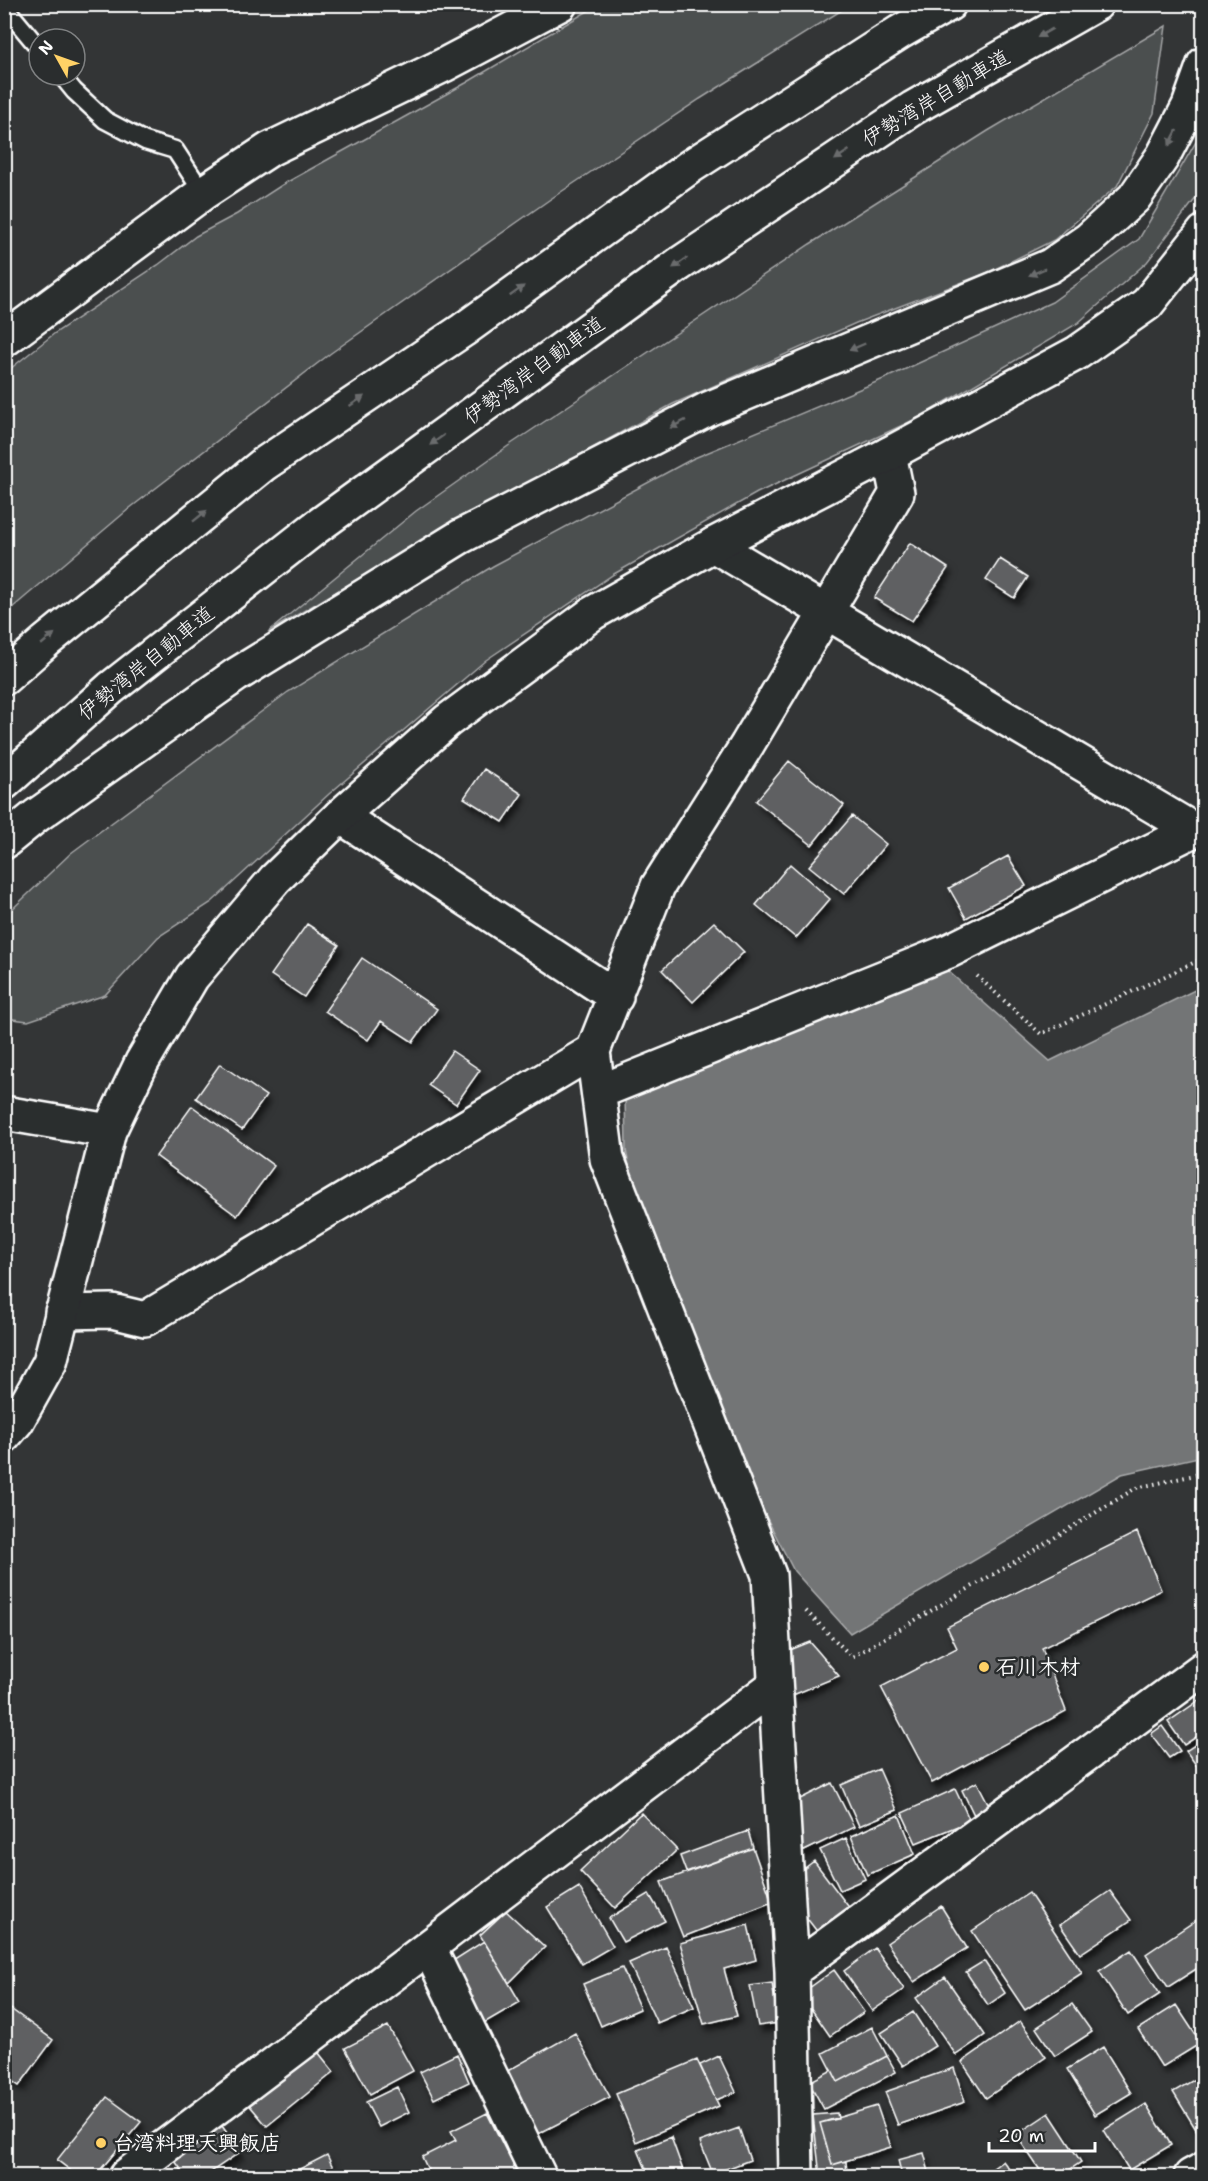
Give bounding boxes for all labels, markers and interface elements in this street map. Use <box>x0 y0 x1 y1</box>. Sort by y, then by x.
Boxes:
north arrow <box>27 27 87 87</box>
one-way arrow <box>1036 28 1053 38</box>
text: N <box>34 36 58 59</box>
street label: 伊勢湾岸自動車道 <box>857 43 1015 153</box>
one-way arrow <box>1168 129 1178 146</box>
one-way arrow <box>835 149 851 161</box>
one-way arrow <box>672 257 688 268</box>
one-way arrow <box>1027 267 1045 277</box>
one-way arrow <box>510 285 525 297</box>
street label: 伊勢湾岸自動車道 <box>458 309 610 431</box>
one-way arrow <box>847 342 865 352</box>
one-way arrow <box>348 395 364 407</box>
one-way arrow <box>669 420 686 429</box>
one-way arrow <box>430 434 446 446</box>
one-way arrow <box>192 511 207 523</box>
street label: 伊勢湾岸自動車道 <box>72 599 220 727</box>
one-way arrow <box>40 633 56 646</box>
place label: 石川木材 <box>996 1653 1080 1681</box>
marker: 石川木材 <box>977 1660 991 1674</box>
scale bar <box>989 2115 1096 2153</box>
text: 20 m <box>998 2124 1044 2148</box>
place label: 台湾料理天興飯店 <box>113 2129 281 2157</box>
marker: 台湾料理天興飯店 <box>94 2136 108 2150</box>

